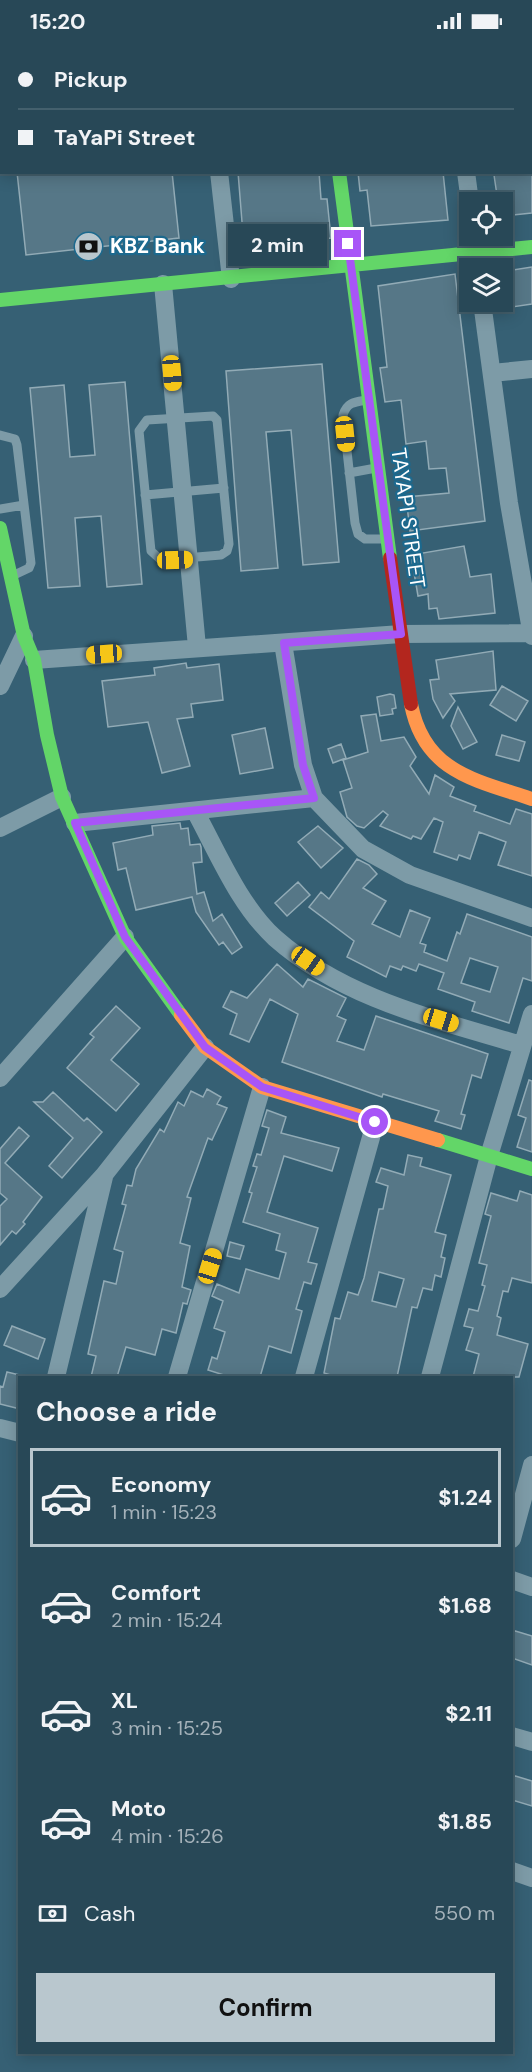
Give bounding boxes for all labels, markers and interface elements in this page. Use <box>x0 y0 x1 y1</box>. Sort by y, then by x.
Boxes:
text: 15:20 <box>30 7 85 36</box>
text: Pickup <box>54 65 128 94</box>
text: TaYaPi Street <box>54 123 195 152</box>
map controls <box>459 192 513 312</box>
button: locate <box>459 192 513 246</box>
callout: 2 min <box>228 223 327 265</box>
bank icon: KBZ Bank <box>73 230 105 262</box>
route end <box>334 230 361 257</box>
place label: KBZ Bank <box>110 232 205 260</box>
text: 2 min <box>251 232 304 258</box>
button: layers <box>459 258 513 312</box>
car <box>161 354 183 392</box>
car <box>334 415 356 453</box>
street label: TAYAPI STREET <box>384 446 432 590</box>
car <box>157 550 193 570</box>
car <box>85 644 123 664</box>
car <box>288 943 328 979</box>
car <box>421 1006 461 1034</box>
route start <box>361 1108 388 1135</box>
car <box>196 1246 224 1286</box>
text: Choose a ride <box>36 1394 217 1429</box>
text: Economy <box>111 1470 211 1499</box>
icon: car <box>39 1471 93 1525</box>
text: $1.24 <box>438 1483 492 1512</box>
text: 1 min · 15:23 <box>111 1499 217 1525</box>
text: Comfort <box>111 1578 201 1607</box>
icon: car <box>39 1579 93 1633</box>
text: $1.68 <box>438 1591 492 1620</box>
text: 2 min · 15:24 <box>111 1607 222 1633</box>
text: XL <box>111 1686 138 1715</box>
icon: car <box>39 1687 93 1741</box>
text: $2.11 <box>445 1699 492 1728</box>
text: 3 min · 15:25 <box>111 1715 223 1741</box>
text: Moto <box>111 1794 166 1823</box>
icon: car <box>39 1795 93 1849</box>
text: $1.85 <box>438 1807 492 1836</box>
text: 4 min · 15:26 <box>111 1823 224 1849</box>
icon: cash <box>36 1897 69 1930</box>
text: Cash <box>84 1899 135 1928</box>
text: 550 m <box>434 1900 495 1926</box>
button: Confirm <box>36 1973 495 2042</box>

